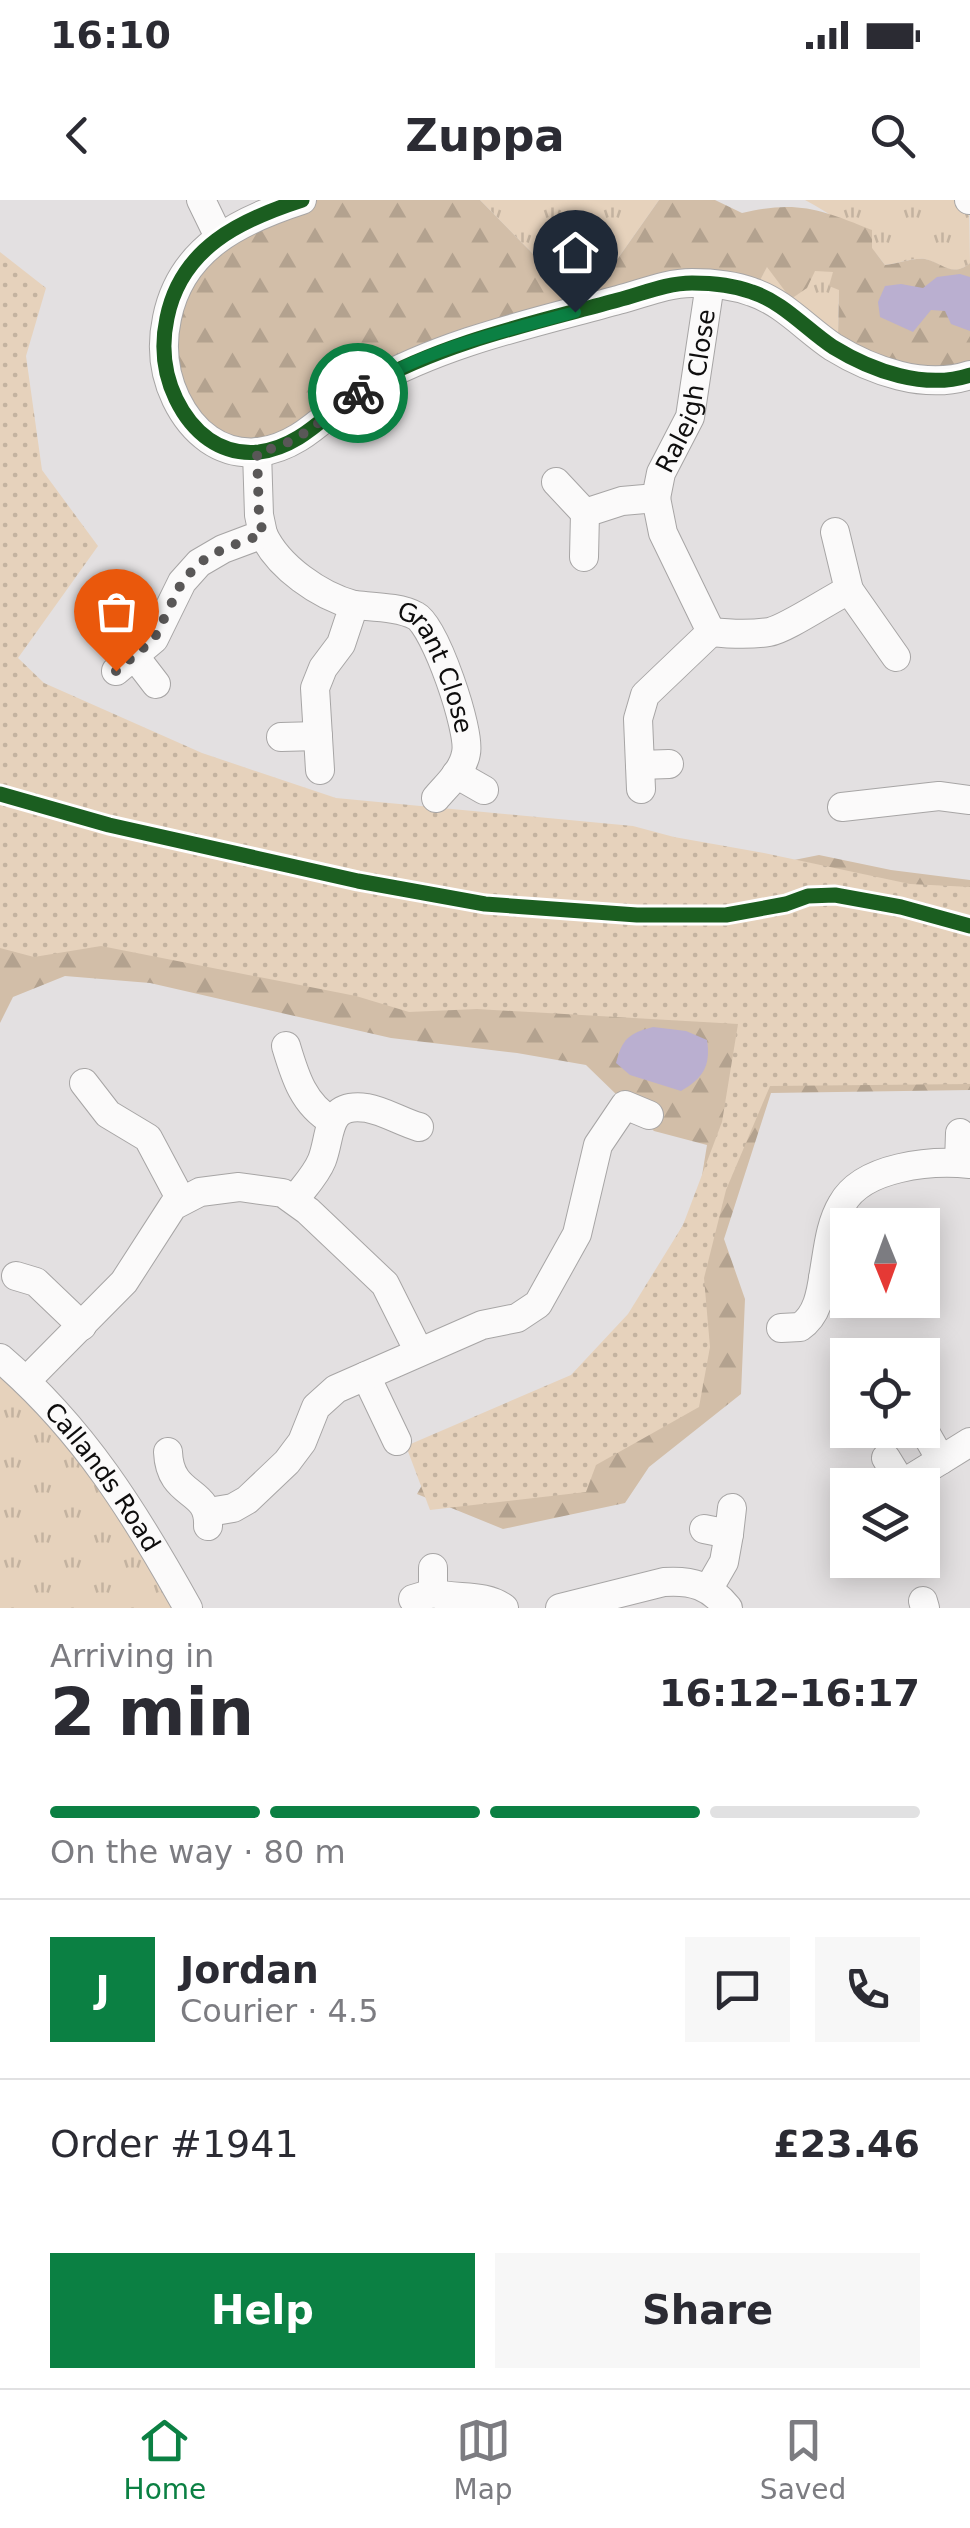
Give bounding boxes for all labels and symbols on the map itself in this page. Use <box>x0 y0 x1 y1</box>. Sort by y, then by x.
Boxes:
pin <box>533 210 618 313</box>
street label: Raleigh Close <box>649 307 721 477</box>
courier <box>308 343 408 443</box>
pin <box>74 569 159 672</box>
street label: Grant Close <box>394 596 479 736</box>
north arrow <box>830 1208 940 1318</box>
street label: Callands Road <box>39 1396 167 1557</box>

